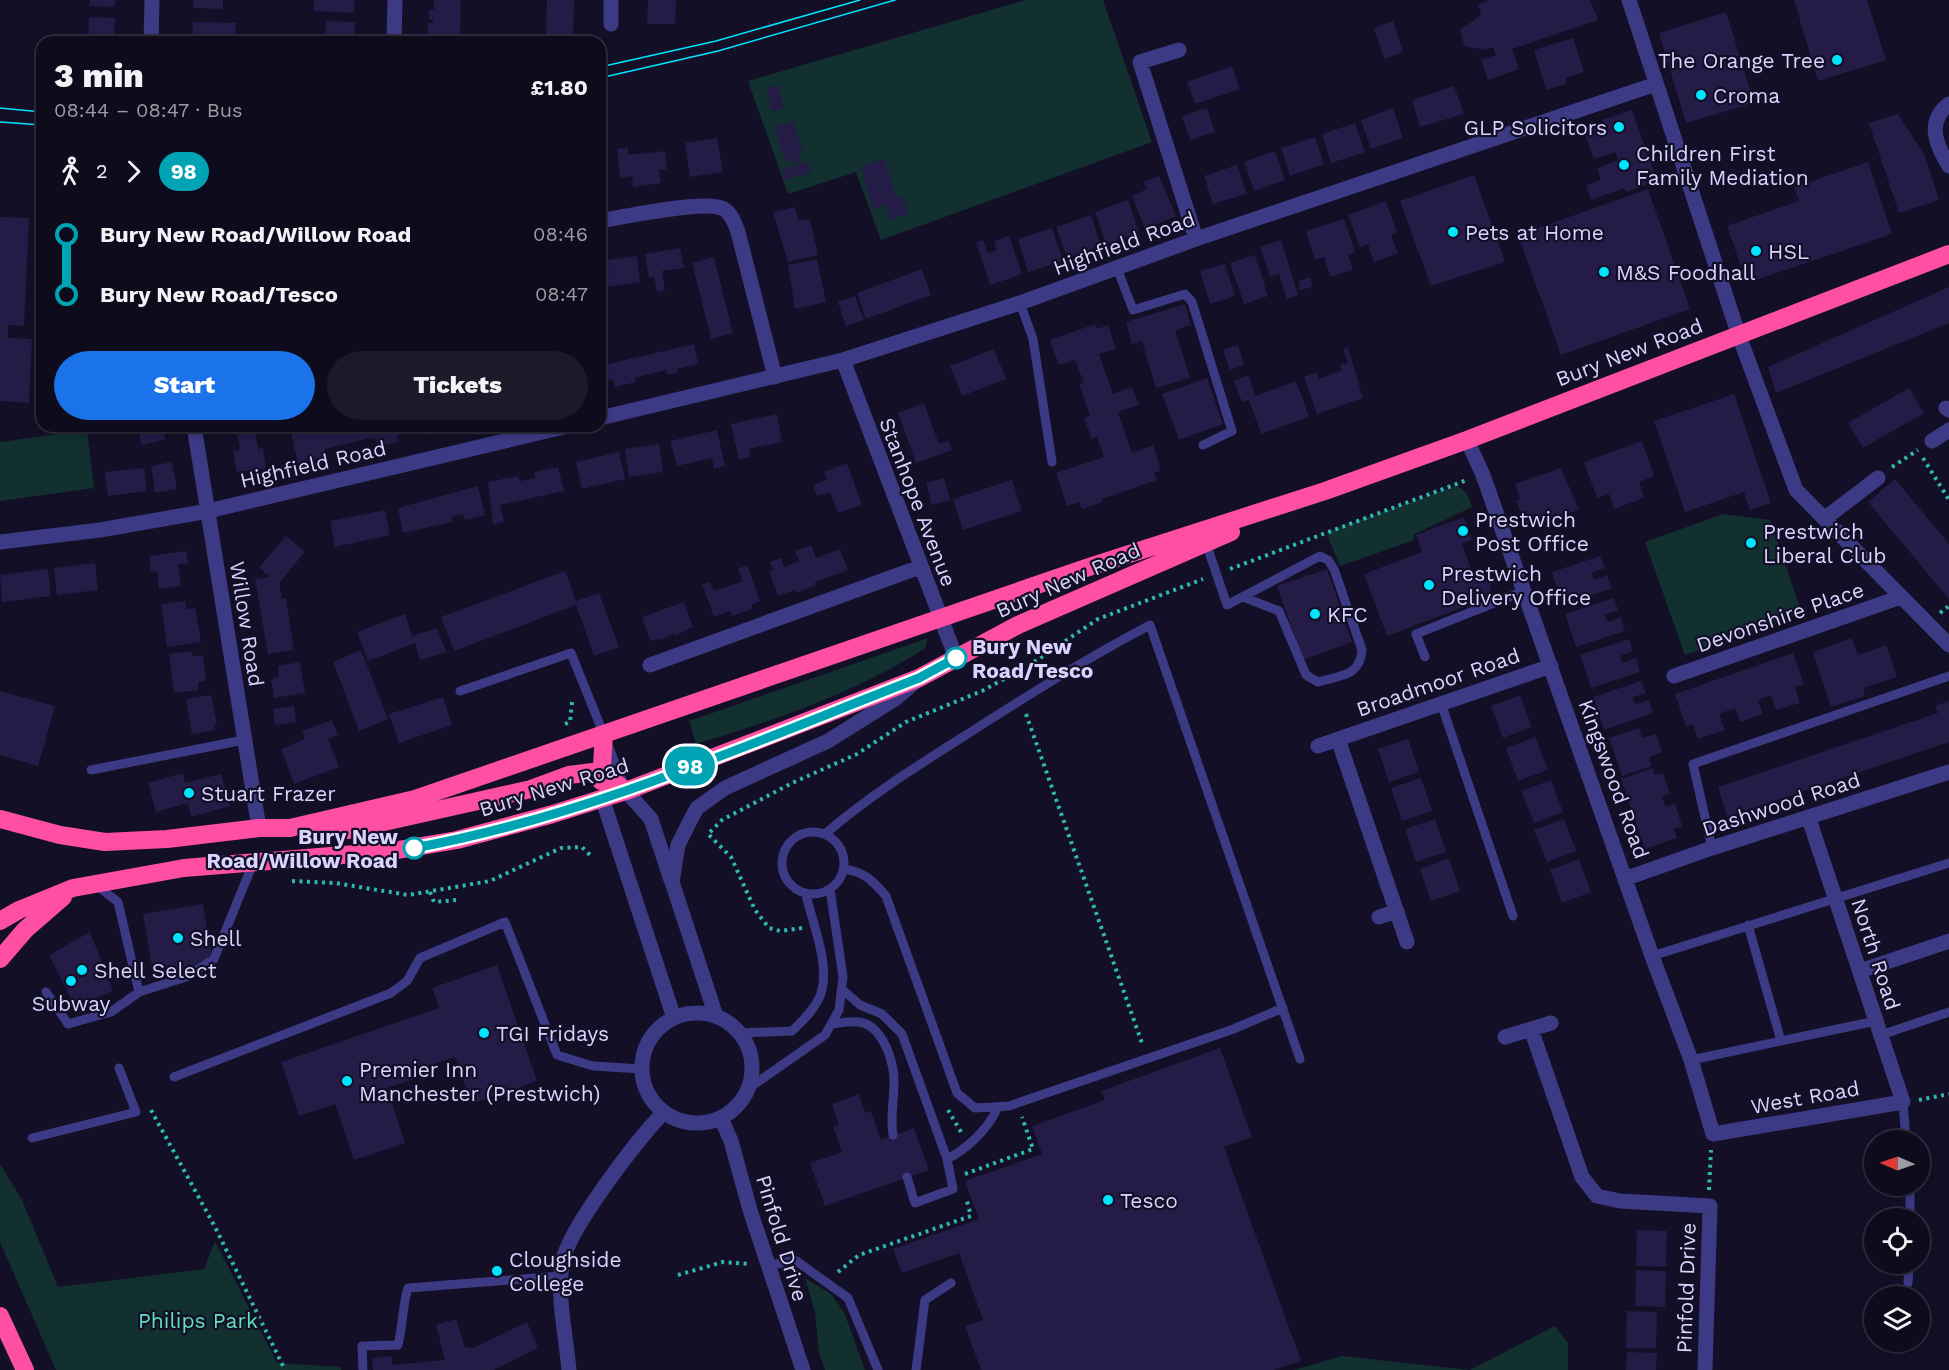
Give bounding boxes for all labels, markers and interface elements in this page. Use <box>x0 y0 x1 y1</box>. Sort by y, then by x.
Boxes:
place label: The Orange Tree <box>1658 48 1825 73</box>
marker: The Orange Tree <box>1830 53 1844 67</box>
text: 3 min <box>54 56 144 95</box>
text: £1.80 <box>531 75 588 100</box>
place label: Croma <box>1713 83 1780 108</box>
marker: Croma <box>1694 88 1708 102</box>
text: 08:44 – 08:47 · Bus <box>54 98 243 122</box>
place label: GLP Solicitors <box>1464 115 1607 140</box>
marker: GLP Solicitors <box>1612 120 1626 134</box>
place label: Children First Family Mediation <box>1636 141 1809 190</box>
icon: walk <box>54 155 87 188</box>
icon: forward <box>117 155 150 188</box>
marker: Children First Family Mediation <box>1617 158 1631 172</box>
text: 2 <box>96 159 108 183</box>
text: 98 <box>171 159 197 184</box>
street label: Highfield Road <box>1050 206 1198 280</box>
place label: Pets at Home <box>1465 220 1604 245</box>
text: Bury New Road/Willow Road <box>100 222 411 247</box>
text: 08:46 <box>533 222 588 246</box>
marker: Pets at Home <box>1446 225 1460 239</box>
place label: HSL <box>1768 239 1809 264</box>
marker: HSL <box>1749 244 1763 258</box>
place label: M&S Foodhall <box>1616 260 1756 285</box>
marker: M&S Foodhall <box>1597 265 1611 279</box>
text: Bury New Road/Tesco <box>100 282 338 307</box>
text: 08:47 <box>535 282 588 306</box>
street label: Bury New Road <box>1552 312 1706 392</box>
button: Start <box>54 351 315 420</box>
button: Tickets <box>327 351 588 420</box>
street label: Stanhope Avenue <box>874 414 962 590</box>
street label: Highfield Road <box>238 435 388 493</box>
place label: Prestwich Post Office <box>1475 507 1589 556</box>
place label: Prestwich Liberal Club <box>1763 519 1886 568</box>
marker: Prestwich Post Office <box>1456 524 1470 538</box>
marker: Prestwich Liberal Club <box>1744 536 1758 550</box>
street label: Bury New Road <box>992 537 1144 623</box>
street label: Willow Road <box>225 560 269 688</box>
place label: Prestwich Delivery Office <box>1441 561 1591 610</box>
street label: Devonshire Place <box>1693 577 1867 657</box>
marker: Prestwich Delivery Office <box>1422 578 1436 592</box>
place label: KFC <box>1327 602 1368 627</box>
marker: KFC <box>1308 607 1322 621</box>
place label: Bury New Road/Tesco <box>972 634 1093 683</box>
street label: Broadmoor Road <box>1353 642 1523 722</box>
marker: Bury New Road/Tesco <box>945 647 967 669</box>
street label: Kingswood Road <box>1574 696 1654 862</box>
line badge: 98 <box>663 746 717 786</box>
street label: Bury New Road <box>476 752 632 822</box>
text: 98 <box>677 754 703 779</box>
street label: Dashwood Road <box>1699 767 1863 841</box>
place label: Stuart Frazer <box>201 781 336 806</box>
marker: Stuart Frazer <box>182 786 196 800</box>
place label: Bury New Road/Willow Road <box>207 824 398 873</box>
marker: Bury New Road/Willow Road <box>403 837 425 859</box>
street label: North Road <box>1846 895 1906 1013</box>
place label: Shell <box>190 926 242 951</box>
marker: Shell <box>171 931 185 945</box>
place label: Shell Select <box>94 958 217 983</box>
marker: Shell Select <box>75 963 89 977</box>
marker: Subway <box>64 974 78 988</box>
place label: Subway <box>32 991 110 1016</box>
place label: TGI Fridays <box>496 1021 609 1046</box>
marker: TGI Fridays <box>477 1026 491 1040</box>
place label: Premier Inn Manchester (Prestwich) <box>359 1057 600 1106</box>
marker: Premier Inn Manchester (Prestwich) <box>340 1074 354 1088</box>
street label: West Road <box>1749 1075 1861 1119</box>
north arrow <box>1864 1130 1930 1196</box>
map controls <box>1864 1130 1930 1352</box>
street label: Pinfold Drive <box>751 1172 813 1304</box>
place label: Tesco <box>1120 1188 1178 1213</box>
marker: Tesco <box>1101 1193 1115 1207</box>
button: locate <box>1864 1208 1930 1274</box>
street label: Pinfold Drive <box>1671 1222 1701 1354</box>
place label: Cloughside College <box>509 1247 622 1296</box>
marker: Cloughside College <box>490 1264 504 1278</box>
button: layers <box>1864 1286 1930 1352</box>
park label: Philips Park <box>138 1308 258 1333</box>

